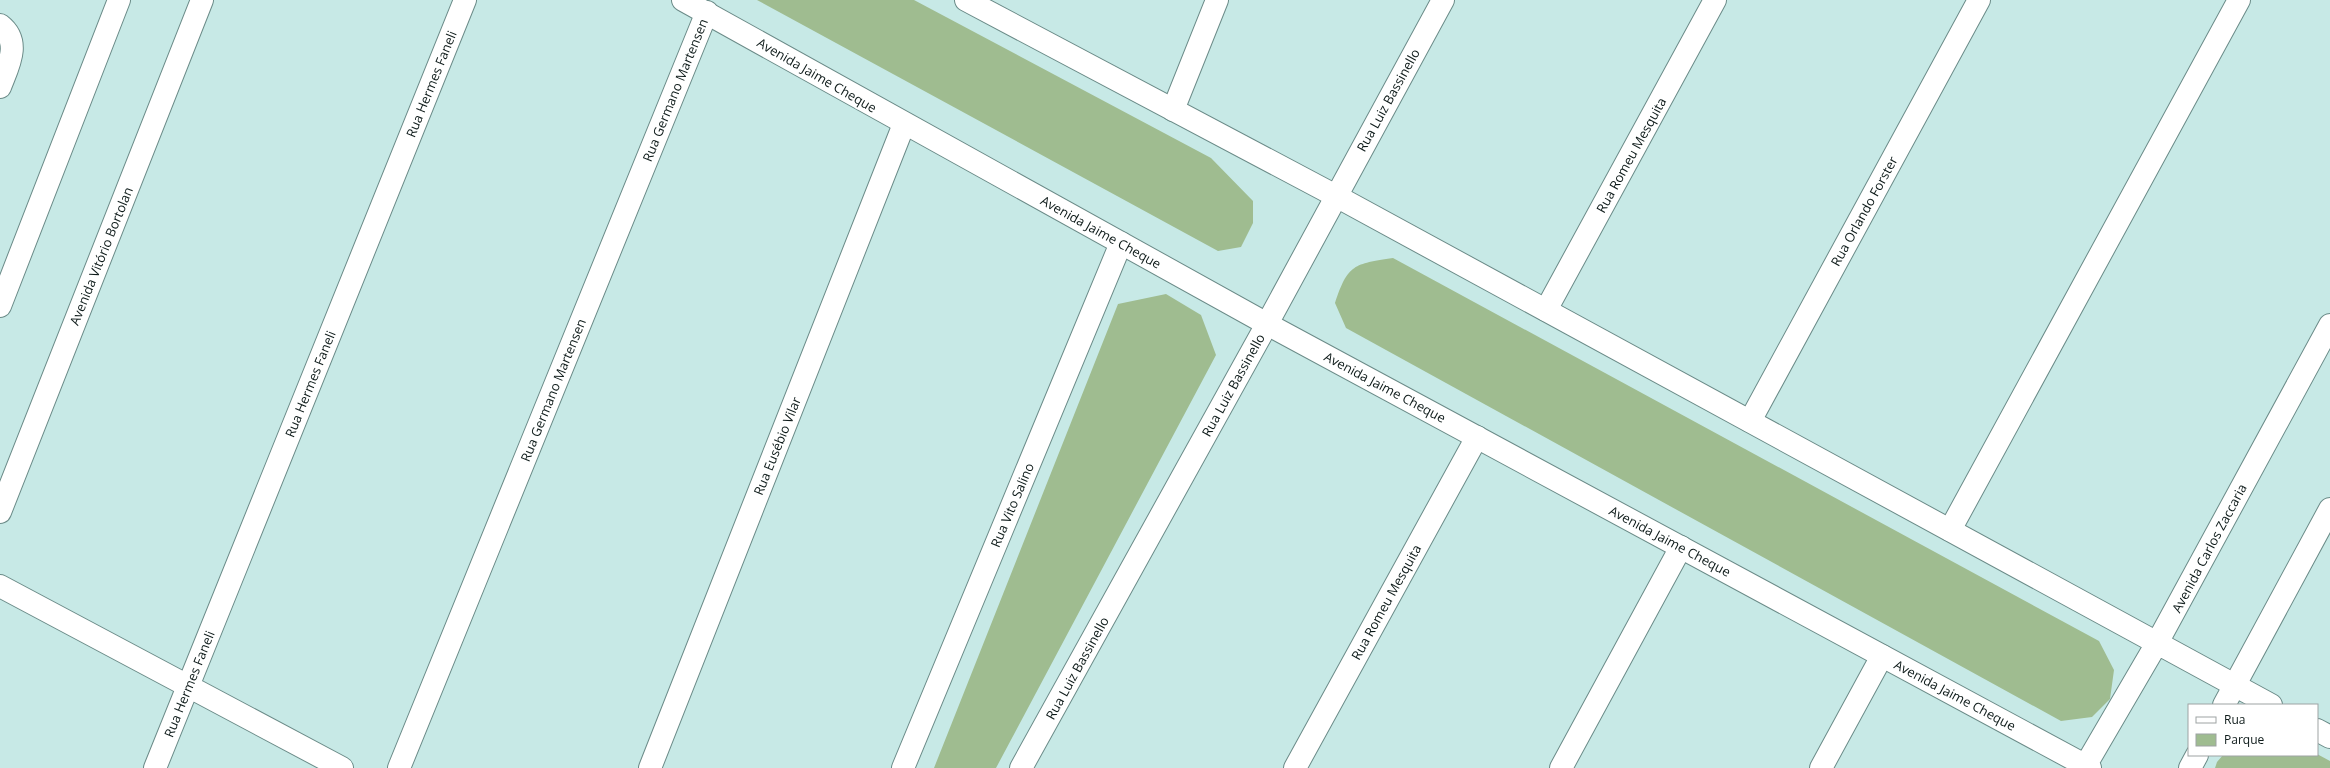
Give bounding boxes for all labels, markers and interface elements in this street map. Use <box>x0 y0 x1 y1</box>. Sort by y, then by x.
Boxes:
street label: Rua Germano Martensen <box>638 16 712 164</box>
street label: Rua Hermes Faneli <box>401 28 461 140</box>
street label: Avenida Jaime Cheque <box>754 33 880 117</box>
street label: Rua Luiz Bassinello <box>1352 45 1424 155</box>
street label: Rua Romeu Mesquita <box>1592 94 1670 216</box>
street label: Rua Orlando Forster <box>1826 152 1902 269</box>
street label: Avenida Vitório Bortolan <box>65 184 137 328</box>
street label: Avenida Jaime Cheque <box>1038 191 1164 273</box>
street label: Rua Germano Martensen <box>516 316 590 464</box>
street label: Rua Hermes Faneli <box>280 328 340 440</box>
street label: Rua Luiz Bassinello <box>1197 330 1269 440</box>
street label: Avenida Jaime Cheque <box>1321 347 1449 427</box>
street label: Rua Eusébio Vilar <box>749 394 805 498</box>
street label: Rua Vito Salino <box>986 460 1038 550</box>
street label: Avenida Carlos Zaccaria <box>2167 480 2251 616</box>
street label: Avenida Jaime Cheque <box>1606 501 1734 581</box>
street label: Rua Romeu Mesquita <box>1347 541 1425 663</box>
street label: Rua Luiz Bassinello <box>1041 613 1113 723</box>
street label: Rua Hermes Faneli <box>159 628 219 740</box>
street label: Avenida Jaime Cheque <box>1891 655 2019 735</box>
legend <box>2188 704 2318 756</box>
text: Rua <box>2224 711 2245 728</box>
text: Parque <box>2224 731 2264 748</box>

